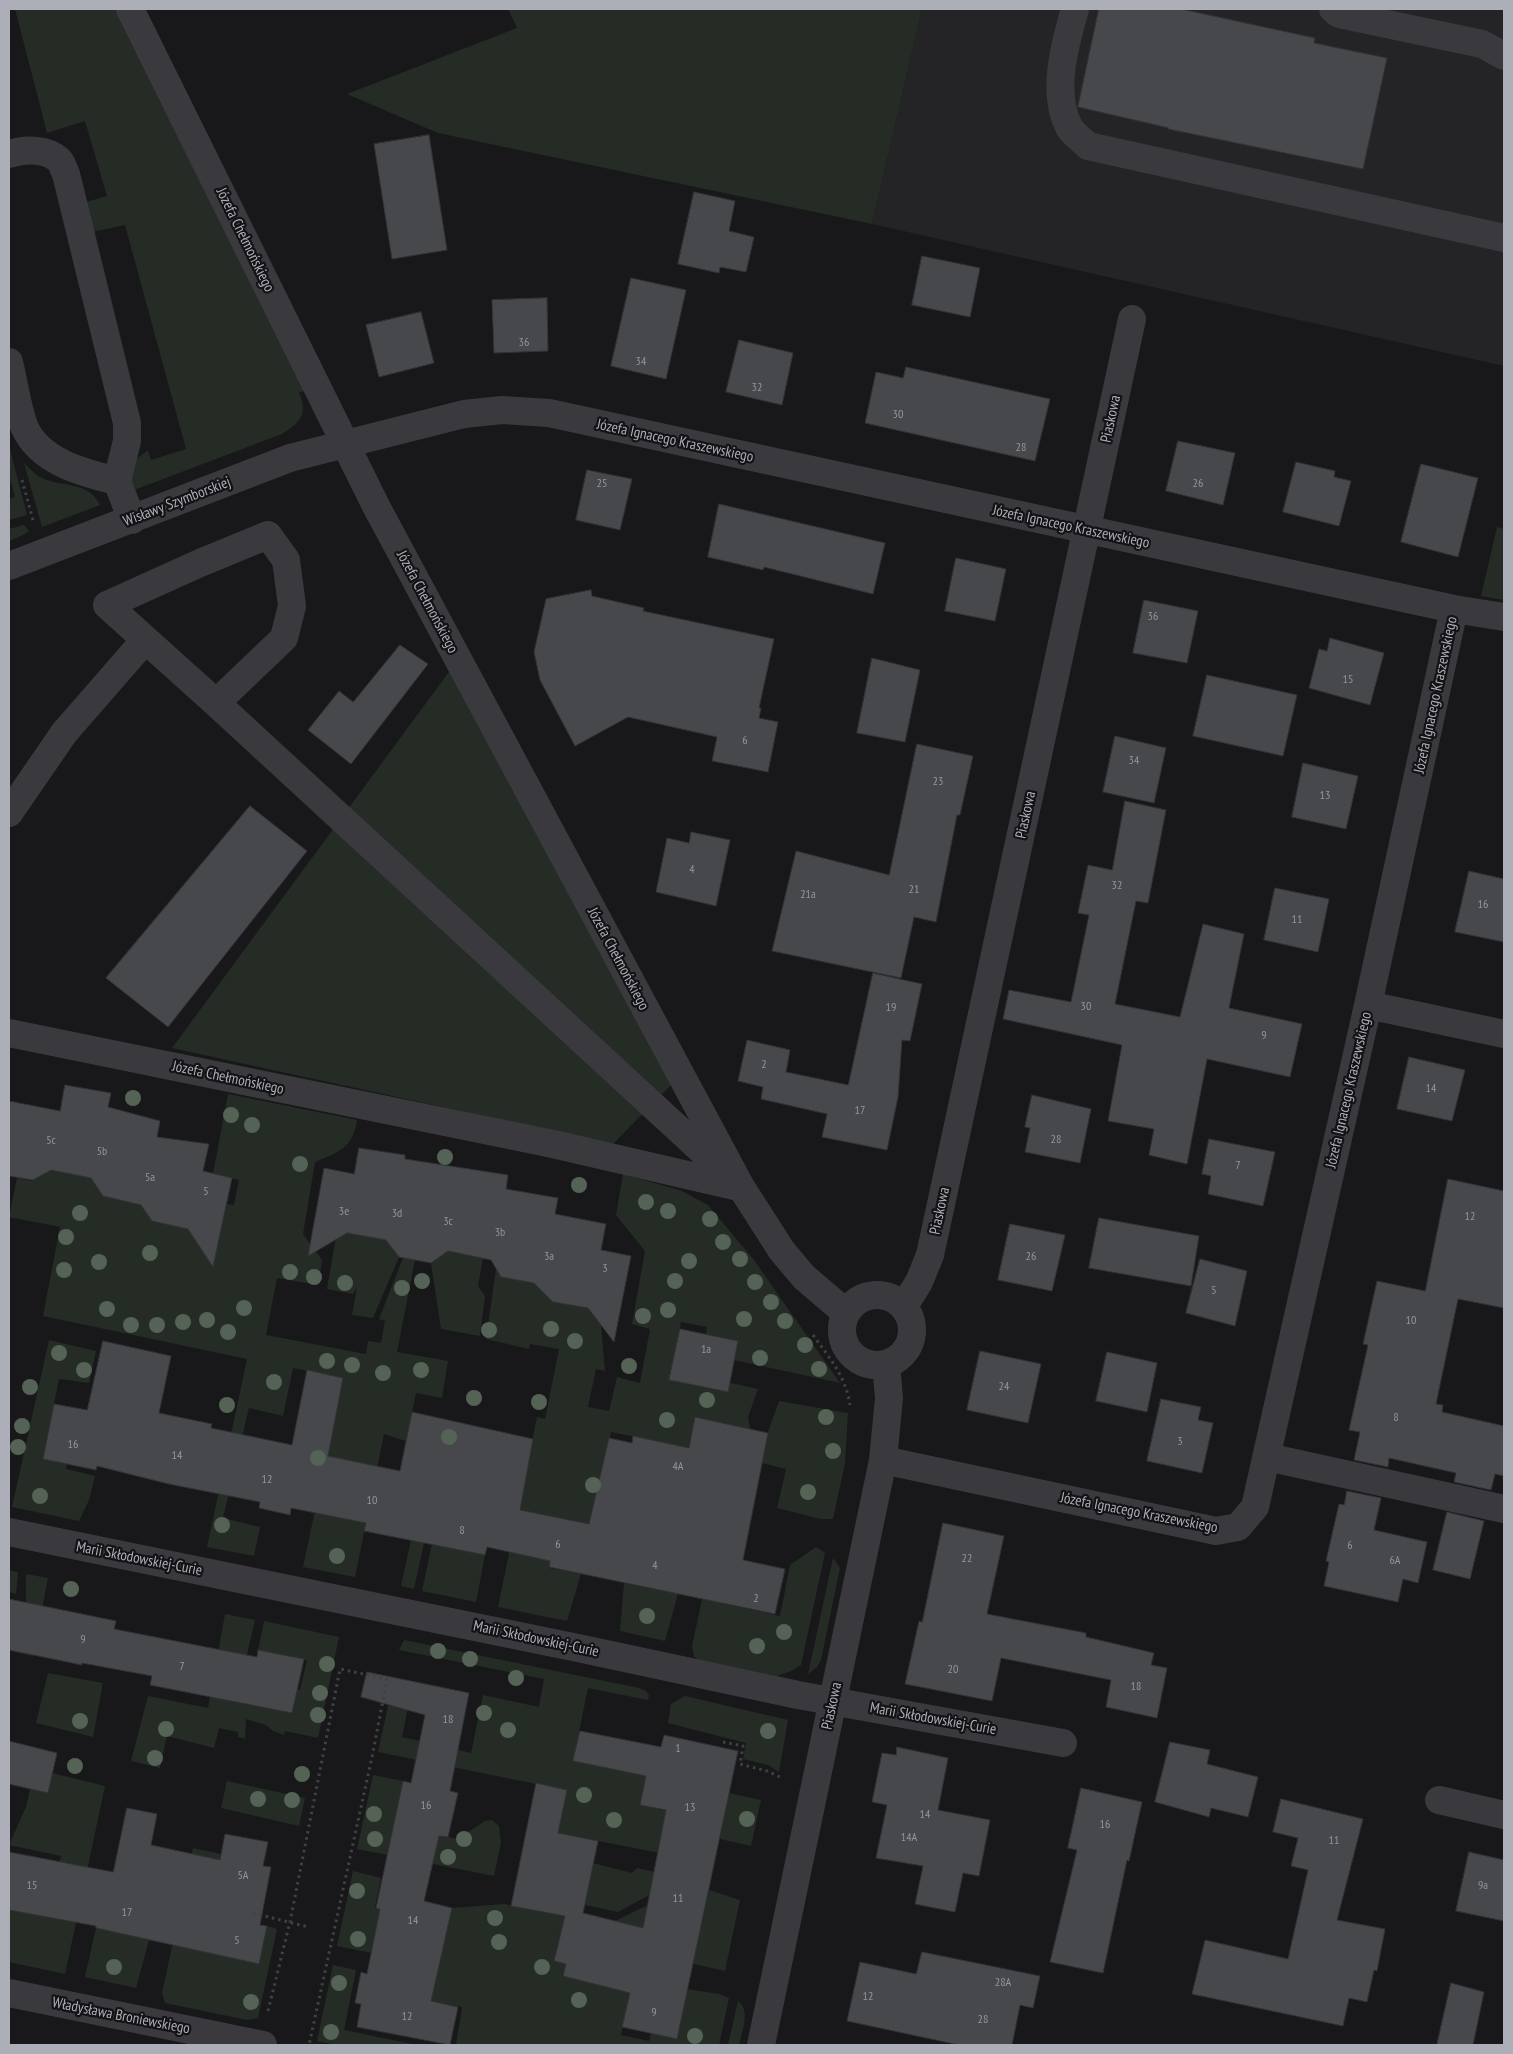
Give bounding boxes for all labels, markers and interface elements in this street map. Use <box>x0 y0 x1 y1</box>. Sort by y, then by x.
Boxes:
street label: Józefa Chełmońskiego <box>212 185 278 295</box>
house number: 36 <box>519 336 529 350</box>
house number: 34 <box>636 355 646 369</box>
house number: 32 <box>752 381 762 395</box>
street label: Piaskowa <box>1097 394 1125 444</box>
house number: 30 <box>893 408 903 422</box>
street label: Józefa Ignacego Kraszewskiego <box>595 416 755 466</box>
house number: 28 <box>1016 441 1026 455</box>
street label: Wisławy Szymborskiej <box>121 473 233 531</box>
house number: 25 <box>597 477 607 491</box>
house number: 26 <box>1193 477 1203 491</box>
street label: Józefa Ignacego Kraszewskiego <box>991 502 1151 552</box>
street label: Józefa Chełmońskiego <box>392 548 462 656</box>
house number: 36 <box>1148 610 1158 624</box>
street label: Józefa Ignacego Kraszewskiego <box>1411 615 1461 775</box>
house number: 15 <box>1343 673 1353 687</box>
house number: 6 <box>742 734 748 748</box>
house number: 34 <box>1129 754 1139 768</box>
house number: 23 <box>933 775 943 789</box>
house number: 13 <box>1320 789 1330 803</box>
street label: Piaskowa <box>1012 790 1040 840</box>
house number: 4 <box>689 863 695 877</box>
house number: 32 <box>1112 879 1122 893</box>
house number: 21 <box>909 883 919 897</box>
house number: 21a <box>800 888 816 902</box>
house number: 16 <box>1478 898 1488 912</box>
street label: Józefa Chełmońskiego <box>583 905 653 1013</box>
house number: 11 <box>1292 913 1302 927</box>
house number: 30 <box>1081 1000 1091 1014</box>
house number: 19 <box>886 1001 896 1015</box>
street label: Józefa Ignacego Kraszewskiego <box>1322 1010 1376 1170</box>
house number: 9 <box>1261 1029 1267 1043</box>
street label: Józefa Chełmońskiego <box>171 1057 285 1099</box>
house number: 2 <box>761 1058 767 1072</box>
house number: 14 <box>1426 1082 1436 1096</box>
house number: 17 <box>855 1104 865 1118</box>
house number: 28 <box>1051 1133 1061 1147</box>
house number: 5c <box>46 1134 56 1148</box>
house number: 5b <box>97 1145 107 1159</box>
house number: 7 <box>1235 1159 1241 1173</box>
house number: 5a <box>145 1171 155 1185</box>
house number: 5 <box>203 1185 209 1199</box>
street label: Piaskowa <box>926 1186 954 1236</box>
house number: 3e <box>339 1205 349 1219</box>
house number: 3d <box>392 1207 402 1221</box>
house number: 12 <box>1465 1210 1475 1224</box>
house number: 3c <box>443 1215 453 1229</box>
house number: 3b <box>495 1226 505 1240</box>
house number: 3a <box>544 1250 554 1264</box>
house number: 26 <box>1026 1250 1036 1264</box>
house number: 3 <box>602 1262 608 1276</box>
house number: 5 <box>1211 1284 1217 1298</box>
house number: 10 <box>1406 1314 1416 1328</box>
house number: 1a <box>701 1343 711 1357</box>
house number: 24 <box>999 1380 1009 1394</box>
house number: 8 <box>1393 1411 1399 1425</box>
house number: 3 <box>1177 1435 1183 1449</box>
house number: 16 <box>68 1438 78 1452</box>
house number: 14 <box>172 1449 182 1463</box>
house number: 4A <box>672 1460 684 1474</box>
house number: 12 <box>262 1473 272 1487</box>
street label: Józefa Ignacego Kraszewskiego <box>1059 1489 1219 1537</box>
house number: 10 <box>367 1494 377 1508</box>
house number: 8 <box>459 1524 465 1538</box>
street label: Marii Skłodowskiej-Curie <box>74 1538 204 1580</box>
house number: 6 <box>555 1538 561 1552</box>
house number: 6 <box>1347 1539 1353 1553</box>
house number: 22 <box>962 1552 972 1566</box>
house number: 6A <box>1389 1554 1401 1568</box>
house number: 4 <box>652 1559 658 1573</box>
house number: 2 <box>753 1592 759 1606</box>
street label: Marii Skłodowskiej-Curie <box>472 1617 600 1661</box>
house number: 9 <box>80 1633 86 1647</box>
house number: 7 <box>179 1660 185 1674</box>
house number: 20 <box>948 1663 958 1677</box>
house number: 18 <box>1131 1680 1141 1694</box>
street label: Piaskowa <box>818 1681 846 1731</box>
street label: Marii Skłodowskiej-Curie <box>868 1699 998 1739</box>
house number: 18 <box>443 1713 453 1727</box>
house number: 1 <box>675 1742 681 1756</box>
house number: 16 <box>421 1799 431 1813</box>
house number: 13 <box>685 1801 695 1815</box>
house number: 14 <box>920 1808 930 1822</box>
house number: 16 <box>1100 1818 1110 1832</box>
house number: 14A <box>901 1831 917 1845</box>
house number: 11 <box>1329 1834 1339 1848</box>
house number: 5A <box>237 1869 249 1883</box>
house number: 15 <box>27 1879 37 1893</box>
house number: 9a <box>1478 1879 1488 1893</box>
house number: 11 <box>673 1892 683 1906</box>
house number: 17 <box>122 1906 132 1920</box>
house number: 14 <box>408 1914 418 1928</box>
house number: 5 <box>234 1934 240 1948</box>
house number: 28A <box>995 1976 1011 1990</box>
house number: 12 <box>863 1990 873 2004</box>
street label: Władysława Broniewskiego <box>51 1994 191 2038</box>
house number: 9 <box>651 2006 657 2020</box>
house number: 12 <box>402 2010 412 2024</box>
house number: 28 <box>978 2013 988 2027</box>

